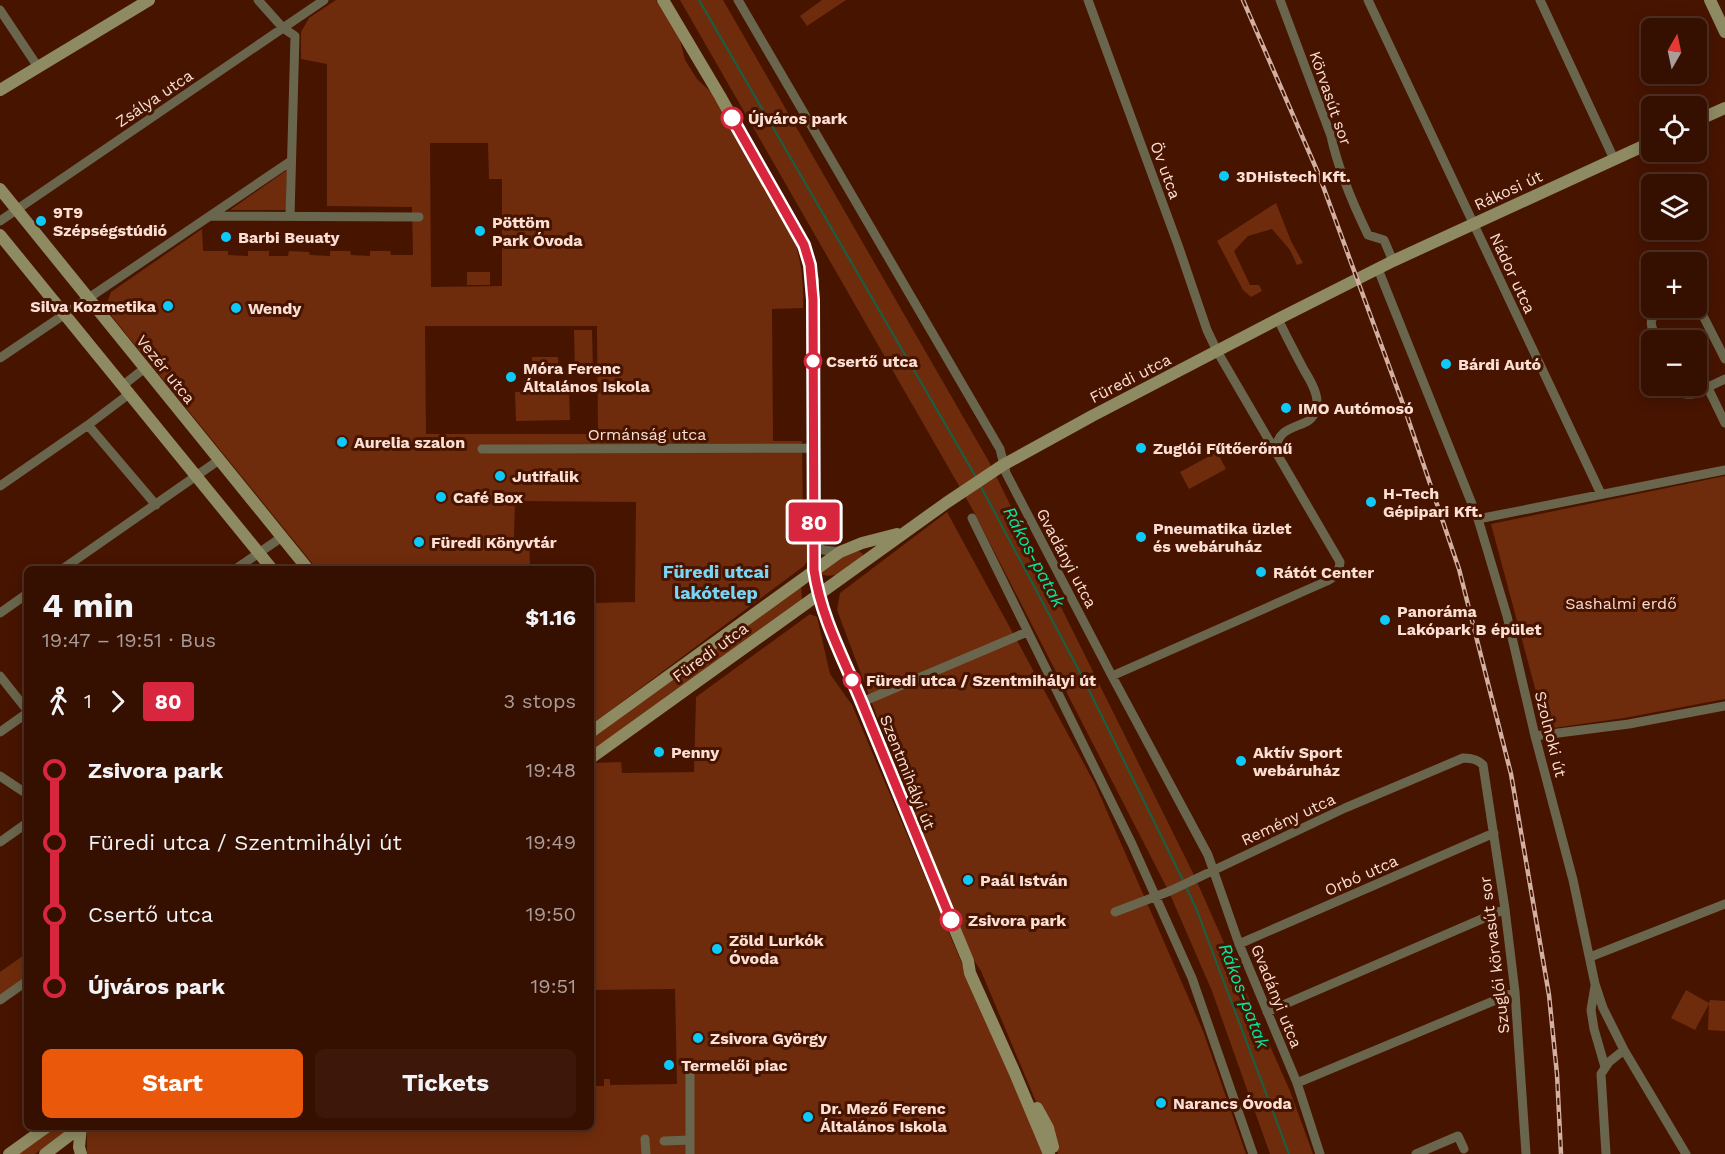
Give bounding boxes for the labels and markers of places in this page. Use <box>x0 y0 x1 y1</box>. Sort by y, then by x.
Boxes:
marker: Újváros park <box>721 107 743 129</box>
place label: Újváros park <box>748 109 848 128</box>
place label: 3DHistech Kft. <box>1236 167 1351 186</box>
marker: 3DHistech Kft. <box>1217 169 1231 183</box>
place label: 9T9 Szépségstúdió <box>53 203 168 240</box>
place label: Pöttöm Park Óvoda <box>492 213 583 250</box>
marker: 9T9 Szépségstúdió <box>34 214 48 228</box>
marker: Pöttöm Park Óvoda <box>473 224 487 238</box>
place label: Barbi Beuaty <box>238 228 340 247</box>
marker: Barbi Beuaty <box>219 230 233 244</box>
place label: Silva Kozmetika <box>30 297 157 316</box>
marker: Silva Kozmetika <box>161 299 175 313</box>
place label: Wendy <box>248 299 302 318</box>
marker: Wendy <box>229 301 243 315</box>
marker: Csertő utca <box>804 352 822 370</box>
place label: Csertő utca <box>826 352 918 371</box>
place label: Bárdi Autó <box>1458 355 1542 374</box>
marker: Bárdi Autó <box>1439 357 1453 371</box>
place label: Móra Ferenc Általános Iskola <box>523 359 650 396</box>
marker: Móra Ferenc Általános Iskola <box>504 370 518 384</box>
place label: IMO Autómosó <box>1298 399 1414 418</box>
marker: IMO Autómosó <box>1279 401 1293 415</box>
place label: Aurelia szalon <box>354 433 465 452</box>
marker: Aurelia szalon <box>335 435 349 449</box>
place label: Zuglói Fűtőerőmű <box>1153 439 1293 458</box>
marker: Zuglói Fűtőerőmű <box>1134 441 1148 455</box>
place label: Jutifalik <box>512 467 579 486</box>
marker: Jutifalik <box>493 469 507 483</box>
place label: H-Tech Gépipari Kft. <box>1383 484 1483 521</box>
place label: Café Box <box>453 488 524 507</box>
marker: Café Box <box>434 490 448 504</box>
marker: H-Tech Gépipari Kft. <box>1364 495 1378 509</box>
place label: Pneumatika üzlet és webáruház <box>1153 519 1292 556</box>
marker: Pneumatika üzlet és webáruház <box>1134 530 1148 544</box>
place label: Füredi Könyvtár <box>431 533 557 552</box>
marker: Füredi Könyvtár <box>412 535 426 549</box>
place label: Rátót Center <box>1273 563 1374 582</box>
marker: Rátót Center <box>1254 565 1268 579</box>
place label: Panoráma Lakópark B épület <box>1397 602 1542 639</box>
marker: Panoráma Lakópark B épület <box>1378 613 1392 627</box>
marker: Füredi utca / Szentmihályi út <box>843 671 861 689</box>
place label: Füredi utca / Szentmihályi út <box>866 671 1096 690</box>
place label: Penny <box>671 743 720 762</box>
place label: Aktív Sport webáruház <box>1253 743 1342 780</box>
marker: Penny <box>652 745 666 759</box>
marker: Aktív Sport webáruház <box>1234 754 1248 768</box>
place label: Paál István <box>980 871 1068 890</box>
marker: Paál István <box>961 873 975 887</box>
marker: Zsivora park <box>940 909 962 931</box>
place label: Zsivora park <box>968 911 1066 930</box>
place label: Zöld Lurkók Óvoda <box>729 931 824 968</box>
marker: Zöld Lurkók Óvoda <box>710 942 724 956</box>
place label: Zsivora György <box>710 1029 828 1048</box>
marker: Zsivora György <box>691 1031 705 1045</box>
place label: Termelői piac <box>681 1056 787 1075</box>
marker: Termelői piac <box>662 1058 676 1072</box>
place label: Narancs Óvoda <box>1173 1094 1292 1113</box>
marker: Narancs Óvoda <box>1154 1096 1168 1110</box>
place label: Dr. Mező Ferenc Általános Iskola <box>820 1099 947 1136</box>
marker: Dr. Mező Ferenc Általános Iskola <box>801 1110 815 1124</box>

